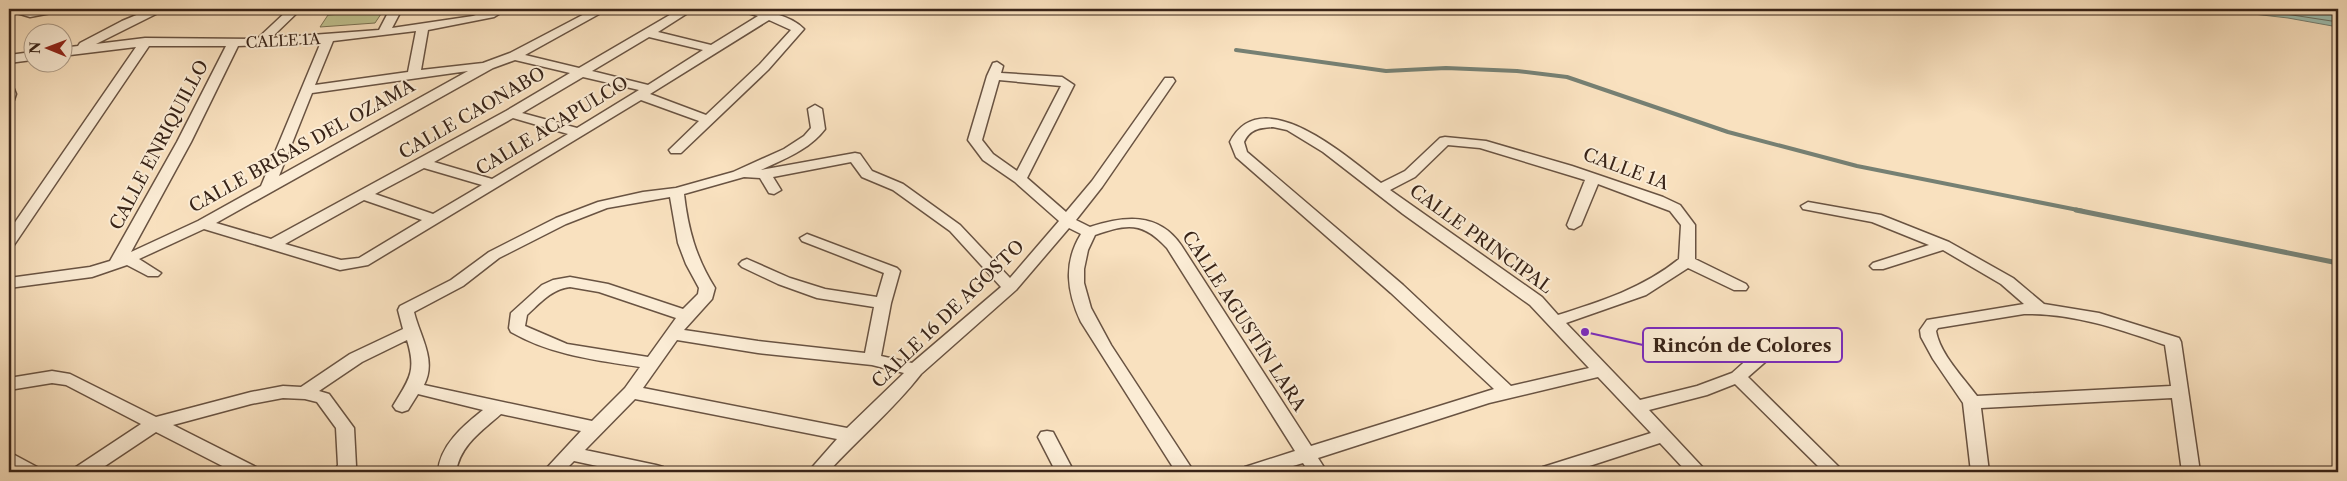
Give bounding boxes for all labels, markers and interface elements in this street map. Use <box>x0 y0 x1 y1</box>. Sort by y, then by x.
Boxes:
north arrow <box>22 22 72 72</box>
street label: CALLE 1A <box>245 29 322 52</box>
text: N <box>26 42 44 54</box>
street label: CALLE ENRIQUILLO <box>105 56 213 234</box>
street label: CALLE CAONABO <box>395 62 549 164</box>
street label: CALLE ACAPULCO <box>472 72 632 180</box>
street label: CALLE BRISAS DEL OZAMA <box>185 74 419 217</box>
street label: CALLE 1A <box>1580 143 1673 195</box>
street label: CALLE PRINCIPAL <box>1405 180 1557 298</box>
street label: CALLE AGUSTÍN LARA <box>1177 226 1312 416</box>
street label: CALLE 16 DE AGOSTO <box>867 235 1029 393</box>
callout: Rincón de Colores <box>1643 328 1842 362</box>
text: Rincón de Colores <box>1653 334 1832 357</box>

